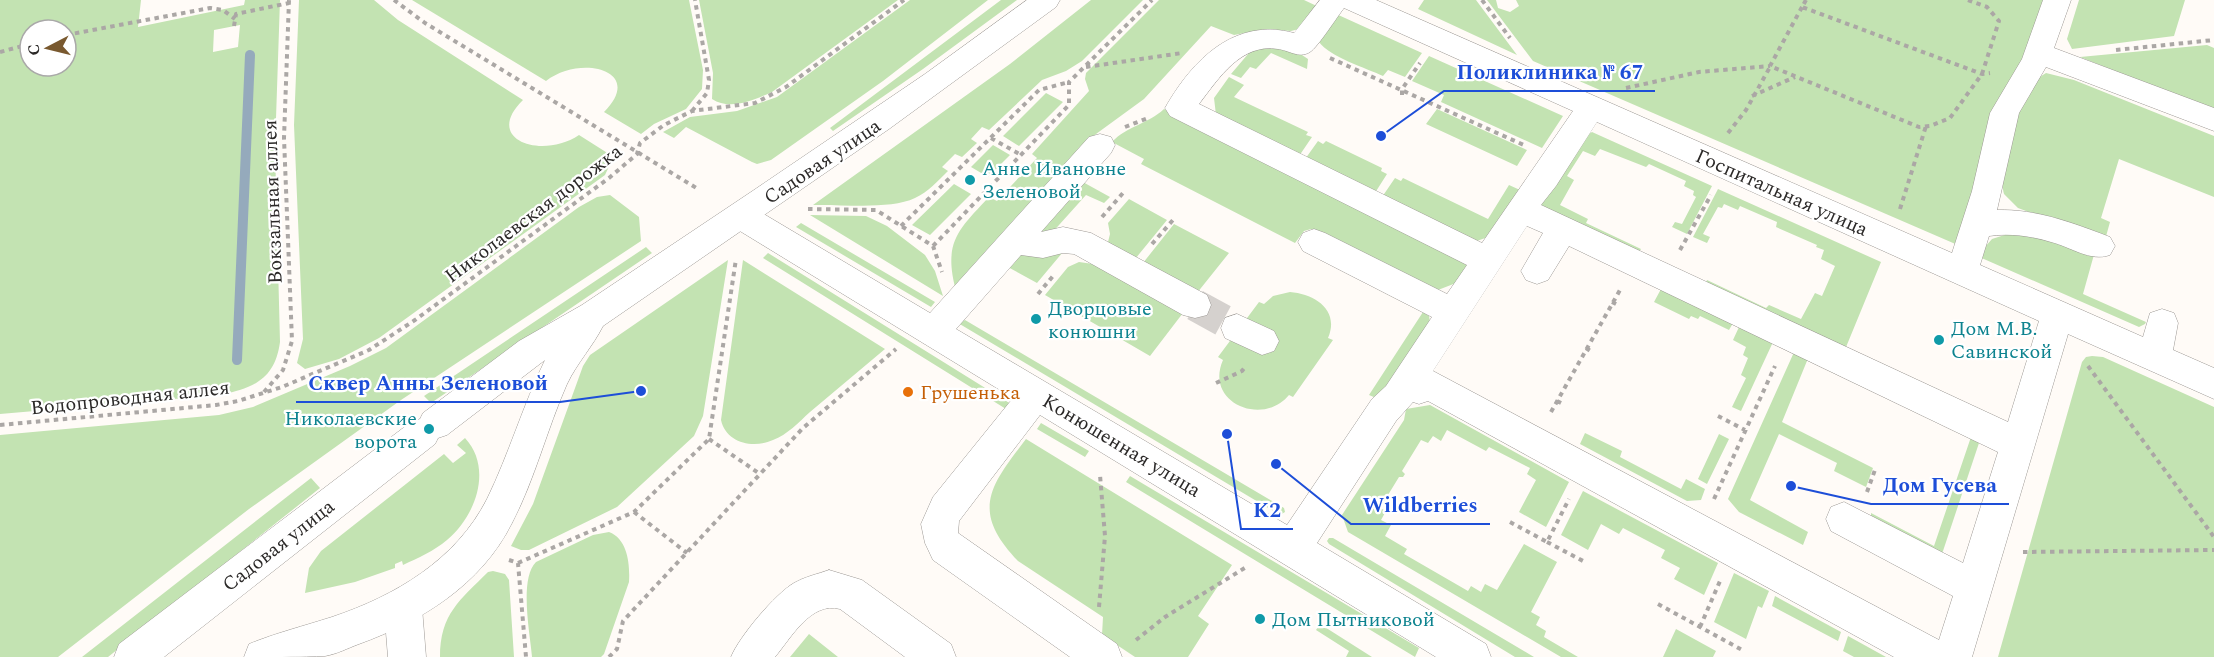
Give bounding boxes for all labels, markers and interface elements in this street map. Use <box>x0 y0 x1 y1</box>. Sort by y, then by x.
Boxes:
north arrow <box>18 18 78 78</box>
text: С <box>21 43 47 57</box>
callout: Поликлиника № 67 <box>1444 52 1655 91</box>
text: Поликлиника № 67 <box>1457 57 1643 89</box>
street label: Садовая улица <box>758 111 887 212</box>
street label: Вокзальная аллея <box>255 119 291 285</box>
street label: Николаевская дорожка <box>438 137 629 291</box>
street label: Госпитальная улица <box>1690 141 1873 245</box>
place label: Анне Ивановне Зеленовой <box>982 154 1126 207</box>
marker: Анне Ивановне Зеленовой <box>963 173 977 187</box>
place label: Дворцовые конюшни <box>1048 294 1152 347</box>
marker: Дворцовые конюшни <box>1029 312 1043 326</box>
place label: Дом М.В. Савинской <box>1951 314 2052 367</box>
marker: Дом М.В. Савинской <box>1932 333 1946 347</box>
callout: Сквер Анны Зеленовой <box>296 363 560 402</box>
text: Сквер Анны Зеленовой <box>308 368 548 400</box>
street label: Водопроводная аллея <box>29 373 231 423</box>
place label: Грушенька <box>920 378 1020 408</box>
marker: Грушенька <box>901 385 915 399</box>
street label: Конюшенная улица <box>1036 387 1207 505</box>
place label: Николаевские ворота <box>285 404 417 457</box>
marker: Николаевские ворота <box>422 422 436 436</box>
callout: Дом Гусева <box>1871 465 2009 504</box>
text: Дом Гусева <box>1883 470 1997 502</box>
callout: Wildberries <box>1351 485 1490 524</box>
callout: К2 <box>1241 490 1293 529</box>
text: Wildberries <box>1362 490 1478 522</box>
street label: Садовая улица <box>216 492 342 599</box>
text: К2 <box>1253 495 1281 527</box>
place label: Дом Пытниковой <box>1272 605 1435 635</box>
marker: Дом Пытниковой <box>1253 612 1267 626</box>

